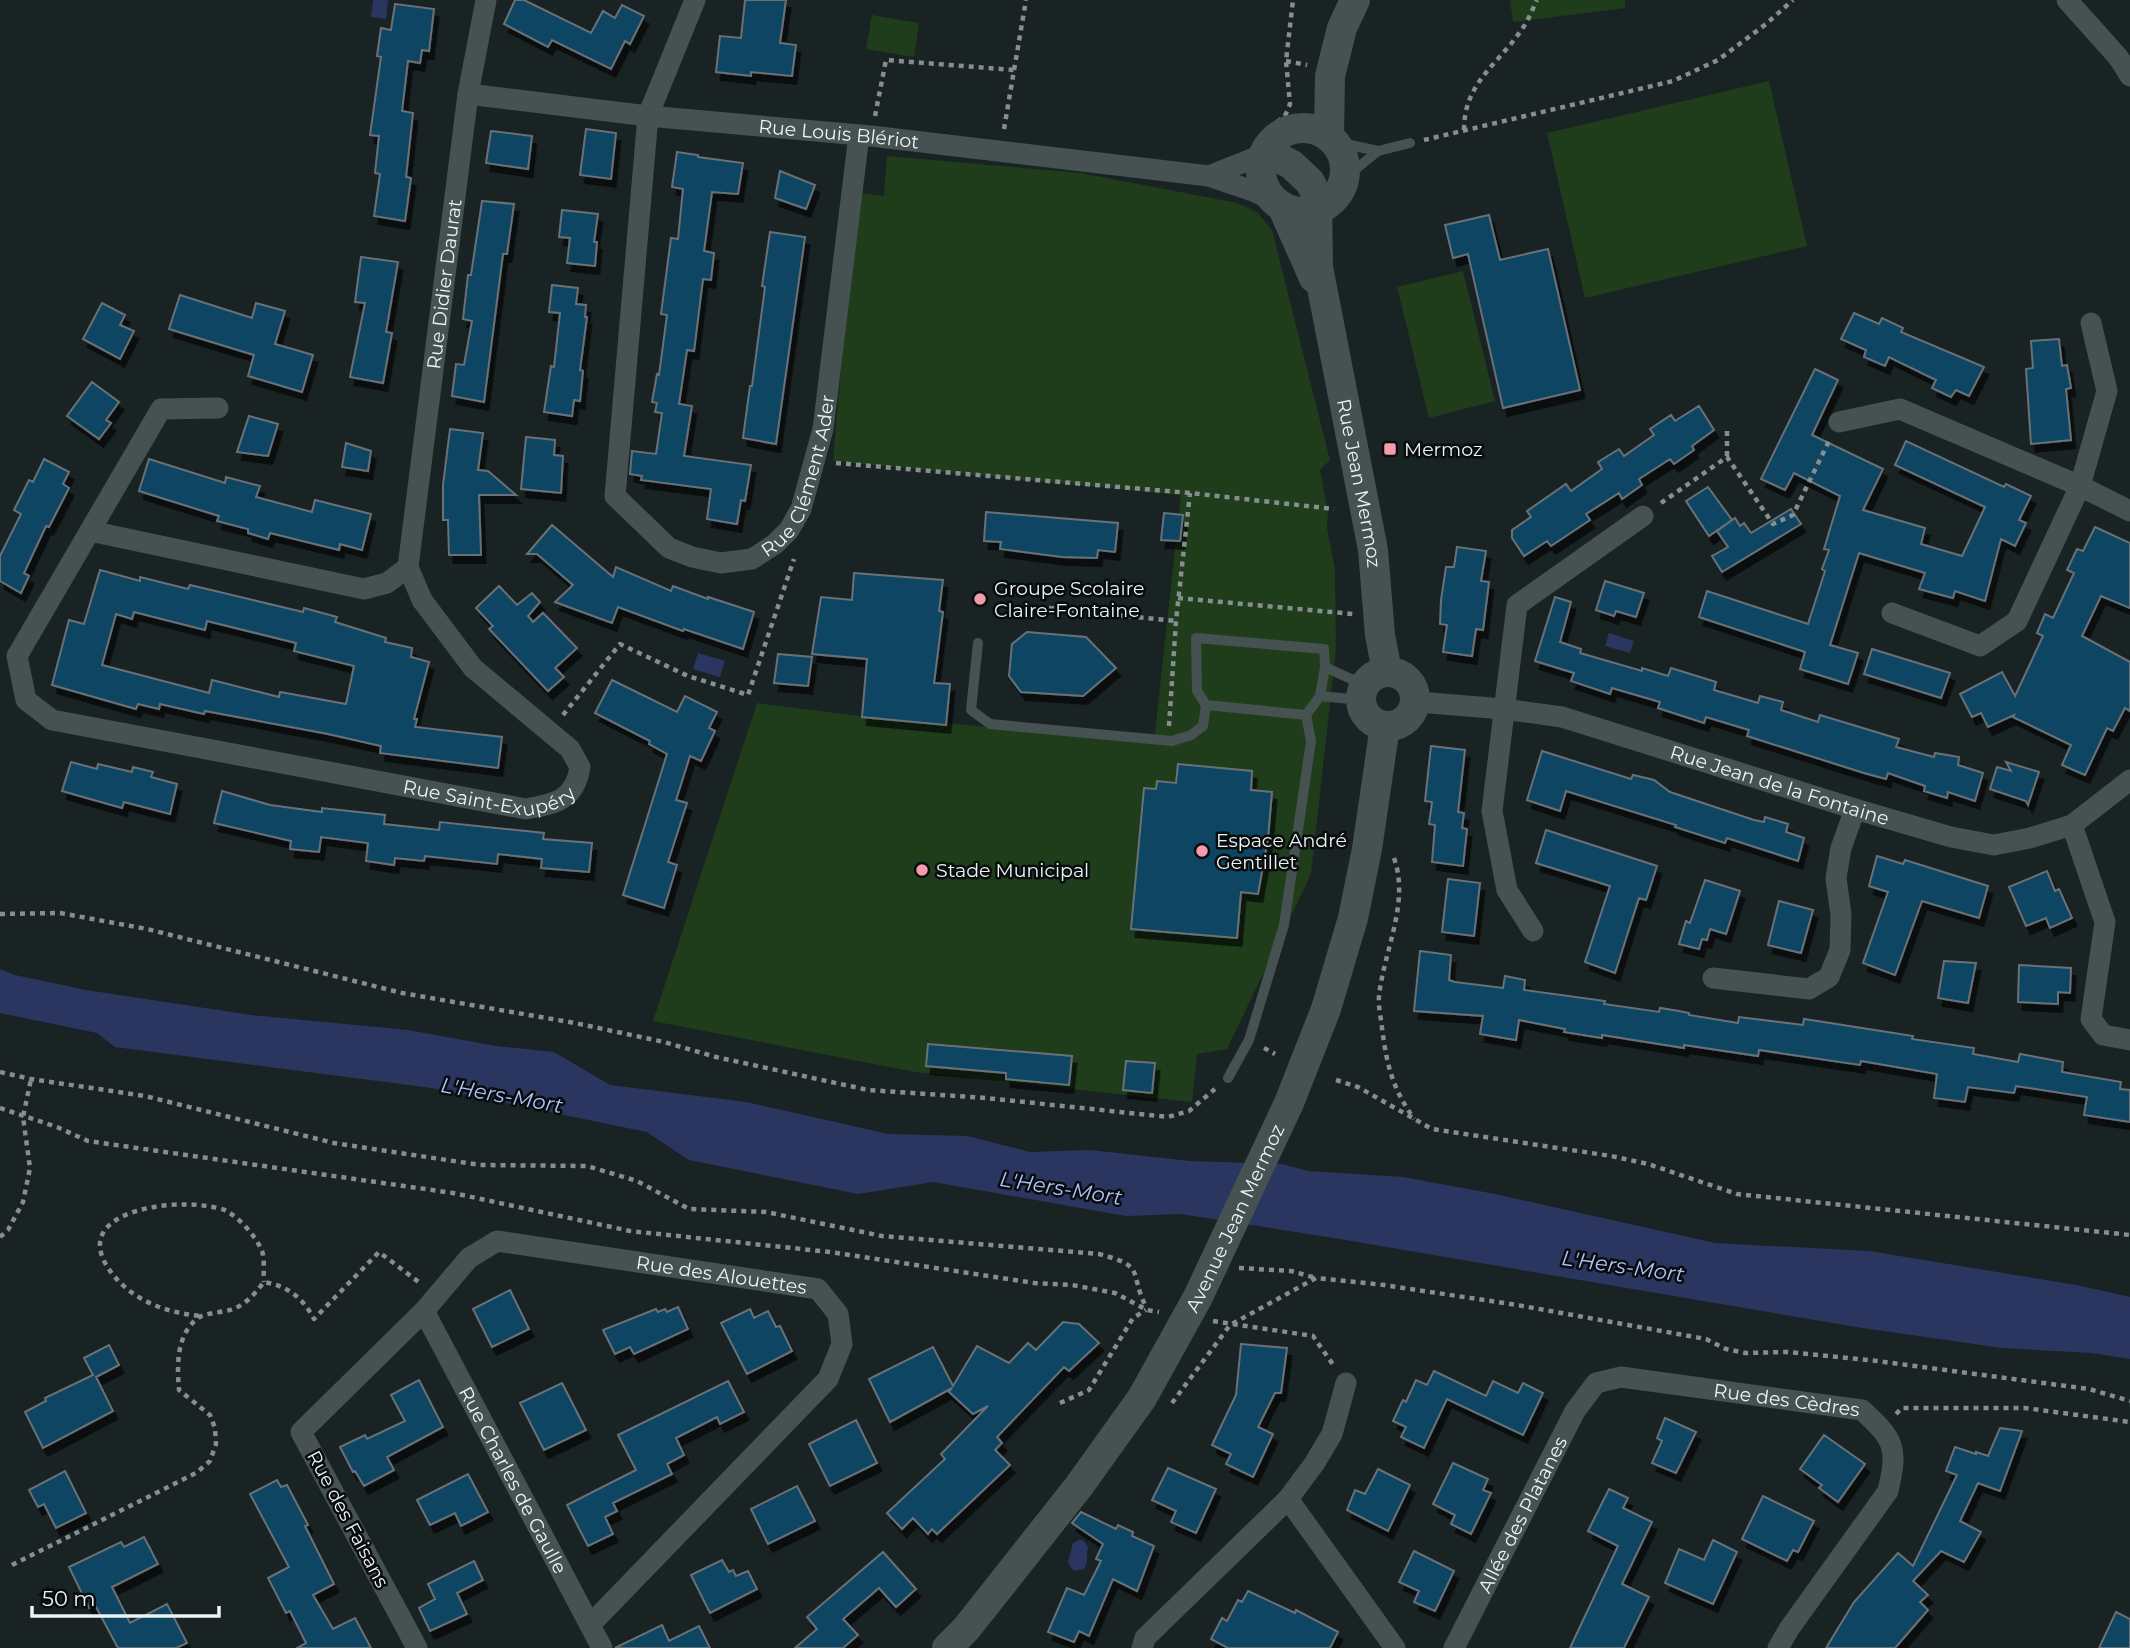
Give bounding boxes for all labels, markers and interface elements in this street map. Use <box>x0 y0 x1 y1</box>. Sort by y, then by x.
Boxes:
street label: Rue Louis Blériot <box>758 114 921 153</box>
street label: Rue Didier Daurat <box>422 197 466 371</box>
street label: Rue Clément Ader <box>757 393 839 562</box>
street label: Rue Jean Mermoz <box>1332 397 1386 569</box>
place label: Mermoz <box>1404 438 1483 461</box>
marker: Mermoz <box>1382 441 1398 457</box>
place label: Groupe Scolaire Claire-Fontaine <box>994 577 1145 622</box>
marker: Groupe Scolaire Claire-Fontaine <box>972 591 988 607</box>
street label: Rue Jean de la Fontaine <box>1667 740 1892 830</box>
street label: Rue Saint-Exupéry <box>397 771 573 793</box>
text: Rue Saint-Exupéry <box>401 775 581 821</box>
place label: Espace André Gentillet <box>1216 829 1347 874</box>
marker: Espace André Gentillet <box>1194 843 1210 859</box>
place label: Stade Municipal <box>936 859 1089 882</box>
marker: Stade Municipal <box>914 862 930 878</box>
water label: L'Hers-Mort <box>439 1072 565 1118</box>
street label: Avenue Jean Mermoz <box>1180 1120 1289 1316</box>
water label: L'Hers-Mort <box>998 1166 1124 1210</box>
water label: L'Hers-Mort <box>1560 1245 1686 1287</box>
street label: Rue des Alouettes <box>635 1250 808 1299</box>
street label: Rue des Cèdres <box>1712 1378 1861 1421</box>
street label: Rue Charles de Gaulle <box>454 1382 572 1578</box>
street label: Allée des Platanes <box>1473 1432 1572 1597</box>
street label: Rue des Faisans <box>302 1446 394 1592</box>
scale bar <box>32 1574 219 1618</box>
text: 50 m <box>42 1586 96 1611</box>

